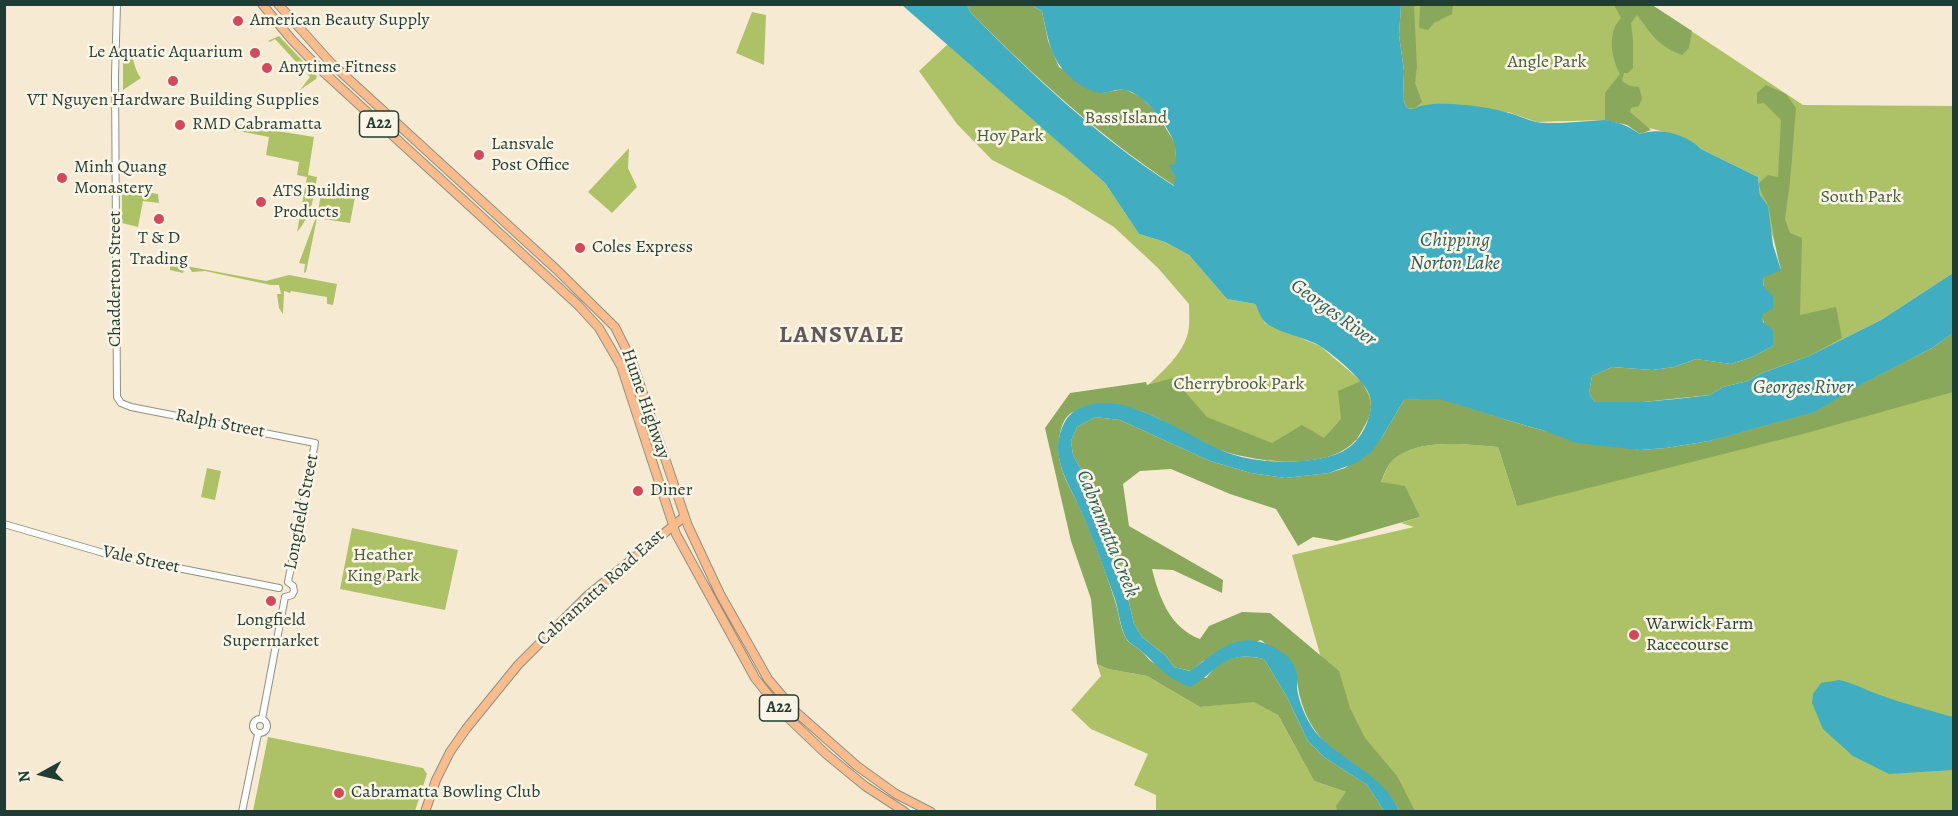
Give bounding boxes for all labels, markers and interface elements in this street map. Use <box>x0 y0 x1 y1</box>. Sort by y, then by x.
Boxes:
place label: American Beauty Supply <box>250 10 429 32</box>
marker: American Beauty Supply <box>231 14 245 28</box>
place label: Le Aquatic Aquarium <box>88 42 243 64</box>
marker: Le Aquatic Aquarium <box>248 46 262 60</box>
park label: Angle Park <box>1508 52 1586 74</box>
place label: Anytime Fitness <box>279 57 397 79</box>
marker: Anytime Fitness <box>260 61 274 75</box>
marker: VT Nguyen Hardware Building Supplies <box>166 74 180 88</box>
place label: VT Nguyen Hardware Building Supplies <box>27 90 319 112</box>
park label: Bass Island <box>1085 108 1167 130</box>
road number: A22 <box>360 111 398 137</box>
place label: RMD Cabramatta <box>192 114 322 136</box>
marker: RMD Cabramatta <box>173 118 187 132</box>
park label: Hoy Park <box>976 126 1044 148</box>
place label: Lansvale Post Office <box>491 134 570 176</box>
marker: Lansvale Post Office <box>472 148 486 162</box>
place label: Minh Quang Monastery <box>74 157 167 200</box>
marker: Minh Quang Monastery <box>55 171 69 185</box>
place label: ATS Building Products <box>273 181 370 224</box>
park label: South Park <box>1821 187 1901 209</box>
marker: ATS Building Products <box>254 195 268 209</box>
street label: Chadderton Street <box>105 211 127 347</box>
marker: T & D Trading <box>152 212 166 226</box>
place label: T & D Trading <box>130 228 188 270</box>
water label: Chipping Norton Lake <box>1410 229 1500 276</box>
place label: Coles Express <box>592 237 693 259</box>
marker: Coles Express <box>573 241 587 255</box>
water label: Georges River <box>1286 274 1380 352</box>
district label: LANSVALE <box>779 322 905 350</box>
street label: Hume Highway <box>616 346 674 462</box>
park label: Cherrybrook Park <box>1173 374 1305 396</box>
water label: Georges River <box>1753 376 1853 400</box>
street label: Ralph Street <box>174 405 266 443</box>
street label: Longfield Street <box>280 452 324 572</box>
water label: Cabramatta Creek <box>1071 467 1143 601</box>
place label: Diner <box>650 480 693 502</box>
marker: Diner <box>631 484 645 498</box>
street label: Cabramatta Road East <box>533 525 669 651</box>
street label: Vale Street <box>101 541 181 579</box>
park label: Heather King Park <box>347 545 419 588</box>
marker: Longfield Supermarket <box>264 594 278 608</box>
place label: Longfield Supermarket <box>223 610 319 652</box>
place label: Warwick Farm Racecourse <box>1646 614 1753 656</box>
marker: Warwick Farm Racecourse <box>1627 628 1641 642</box>
road number: A22 <box>760 695 798 721</box>
north arrow <box>12 744 72 804</box>
text: N <box>12 769 36 784</box>
place label: Cabramatta Bowling Club <box>351 782 540 804</box>
marker: Cabramatta Bowling Club <box>332 786 346 800</box>

